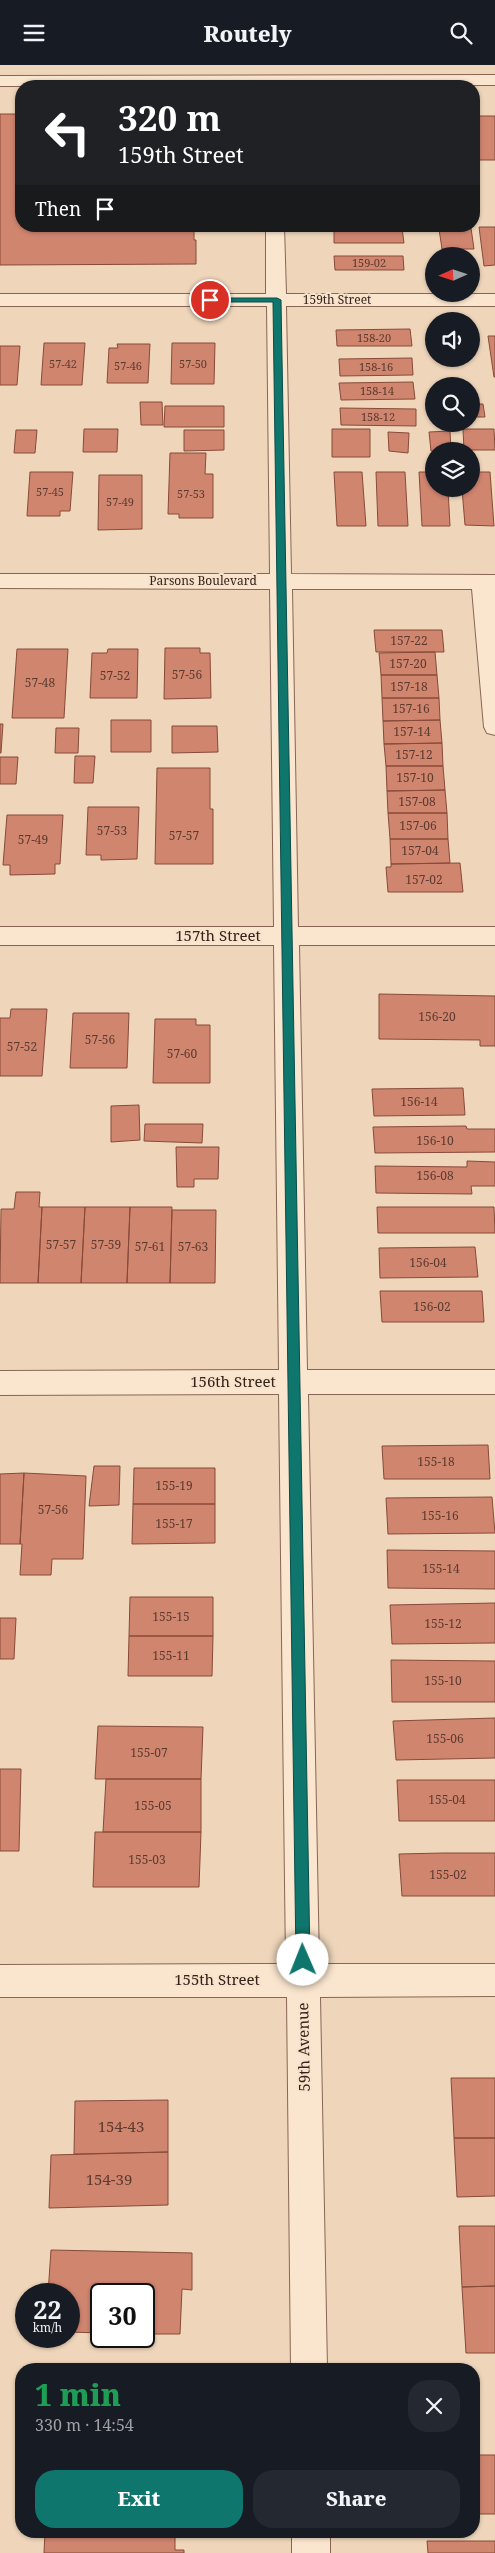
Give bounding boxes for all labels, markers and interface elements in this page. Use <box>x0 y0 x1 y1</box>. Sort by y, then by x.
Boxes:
text: Routely <box>203 18 292 48</box>
icon: menu <box>20 19 48 47</box>
icon: search <box>447 19 475 47</box>
text: 320 m <box>118 94 221 141</box>
icon: left <box>35 100 100 165</box>
text: 159th Street <box>118 139 244 169</box>
icon: arrive <box>91 195 119 223</box>
text: Then <box>35 196 81 222</box>
north arrow <box>425 247 480 303</box>
map controls <box>425 247 480 497</box>
house number: 159-02 <box>352 255 386 270</box>
pin <box>189 279 231 321</box>
icon: arrive <box>196 286 224 314</box>
street label: 159th Street <box>303 291 371 308</box>
button: sound <box>425 312 480 367</box>
house number: 158-20 <box>357 330 391 345</box>
house number: 57-42 <box>49 356 77 371</box>
house number: 57-50 <box>179 356 207 371</box>
house number: 57-46 <box>114 358 142 373</box>
house number: 158-16 <box>359 359 393 374</box>
button: search <box>425 377 480 432</box>
house number: 158-14 <box>360 383 394 398</box>
house number: 158-12 <box>361 409 395 424</box>
button: layers <box>425 442 480 497</box>
house number: 57-45 <box>36 484 64 499</box>
house number: 57-53 <box>177 486 205 501</box>
house number: 57-49 <box>106 494 134 509</box>
street label: Parsons Boulevard <box>149 572 257 589</box>
house number: 157-22 <box>390 632 428 649</box>
house number: 157-20 <box>389 655 427 672</box>
house number: 57-56 <box>172 666 203 683</box>
house number: 57-52 <box>100 667 130 684</box>
house number: 57-48 <box>25 674 56 691</box>
house number: 157-18 <box>390 678 428 695</box>
house number: 157-16 <box>392 700 430 717</box>
house number: 157-14 <box>393 723 431 740</box>
house number: 157-12 <box>395 746 433 763</box>
house number: 157-10 <box>396 769 434 786</box>
house number: 157-08 <box>398 793 436 810</box>
house number: 157-06 <box>399 817 437 834</box>
house number: 57-53 <box>97 822 128 839</box>
house number: 57-57 <box>169 827 200 844</box>
house number: 57-49 <box>18 831 48 848</box>
house number: 157-04 <box>401 842 439 859</box>
house number: 157-02 <box>405 871 443 888</box>
street label: 157th Street <box>175 925 261 945</box>
house number: 156-20 <box>418 1008 456 1025</box>
house number: 57-56 <box>85 1031 116 1048</box>
house number: 57-52 <box>7 1038 37 1055</box>
house number: 57-60 <box>167 1045 198 1062</box>
house number: 156-14 <box>400 1093 438 1110</box>
house number: 156-10 <box>416 1132 454 1149</box>
house number: 156-08 <box>416 1167 454 1184</box>
house number: 57-57 <box>46 1236 77 1253</box>
house number: 57-59 <box>91 1236 121 1253</box>
house number: 57-61 <box>135 1238 165 1255</box>
house number: 57-63 <box>178 1238 209 1255</box>
house number: 156-04 <box>409 1254 447 1271</box>
house number: 156-02 <box>413 1298 451 1315</box>
street label: 156th Street <box>190 1371 276 1391</box>
house number: 155-18 <box>417 1453 455 1470</box>
house number: 155-19 <box>155 1477 193 1494</box>
house number: 57-56 <box>38 1501 69 1518</box>
house number: 155-16 <box>421 1507 459 1524</box>
house number: 155-17 <box>155 1515 193 1532</box>
house number: 155-14 <box>422 1560 460 1577</box>
house number: 155-15 <box>152 1608 190 1625</box>
house number: 155-12 <box>424 1615 462 1632</box>
house number: 155-11 <box>152 1647 190 1664</box>
house number: 155-10 <box>424 1672 462 1689</box>
house number: 155-06 <box>426 1730 464 1747</box>
house number: 155-07 <box>130 1744 168 1761</box>
house number: 155-04 <box>428 1791 466 1808</box>
house number: 155-05 <box>134 1797 172 1814</box>
house number: 155-03 <box>128 1851 166 1868</box>
house number: 155-02 <box>429 1866 467 1883</box>
position arrow <box>276 1933 328 1985</box>
street label: 155th Street <box>174 1969 260 1989</box>
street label: 59th Avenue <box>292 2002 314 2092</box>
house number: 154-43 <box>98 2116 144 2136</box>
house number: 154-39 <box>86 2169 132 2189</box>
speed limit sign: 30 <box>90 2283 155 2348</box>
text: 22 <box>33 2292 62 2326</box>
text: km/h <box>33 2319 62 2336</box>
text: 1 min <box>35 2374 121 2415</box>
button: close <box>408 2380 460 2432</box>
text: 330 m · 14:54 <box>35 2414 134 2436</box>
button: Exit <box>35 2470 243 2528</box>
button: Share <box>253 2470 460 2528</box>

